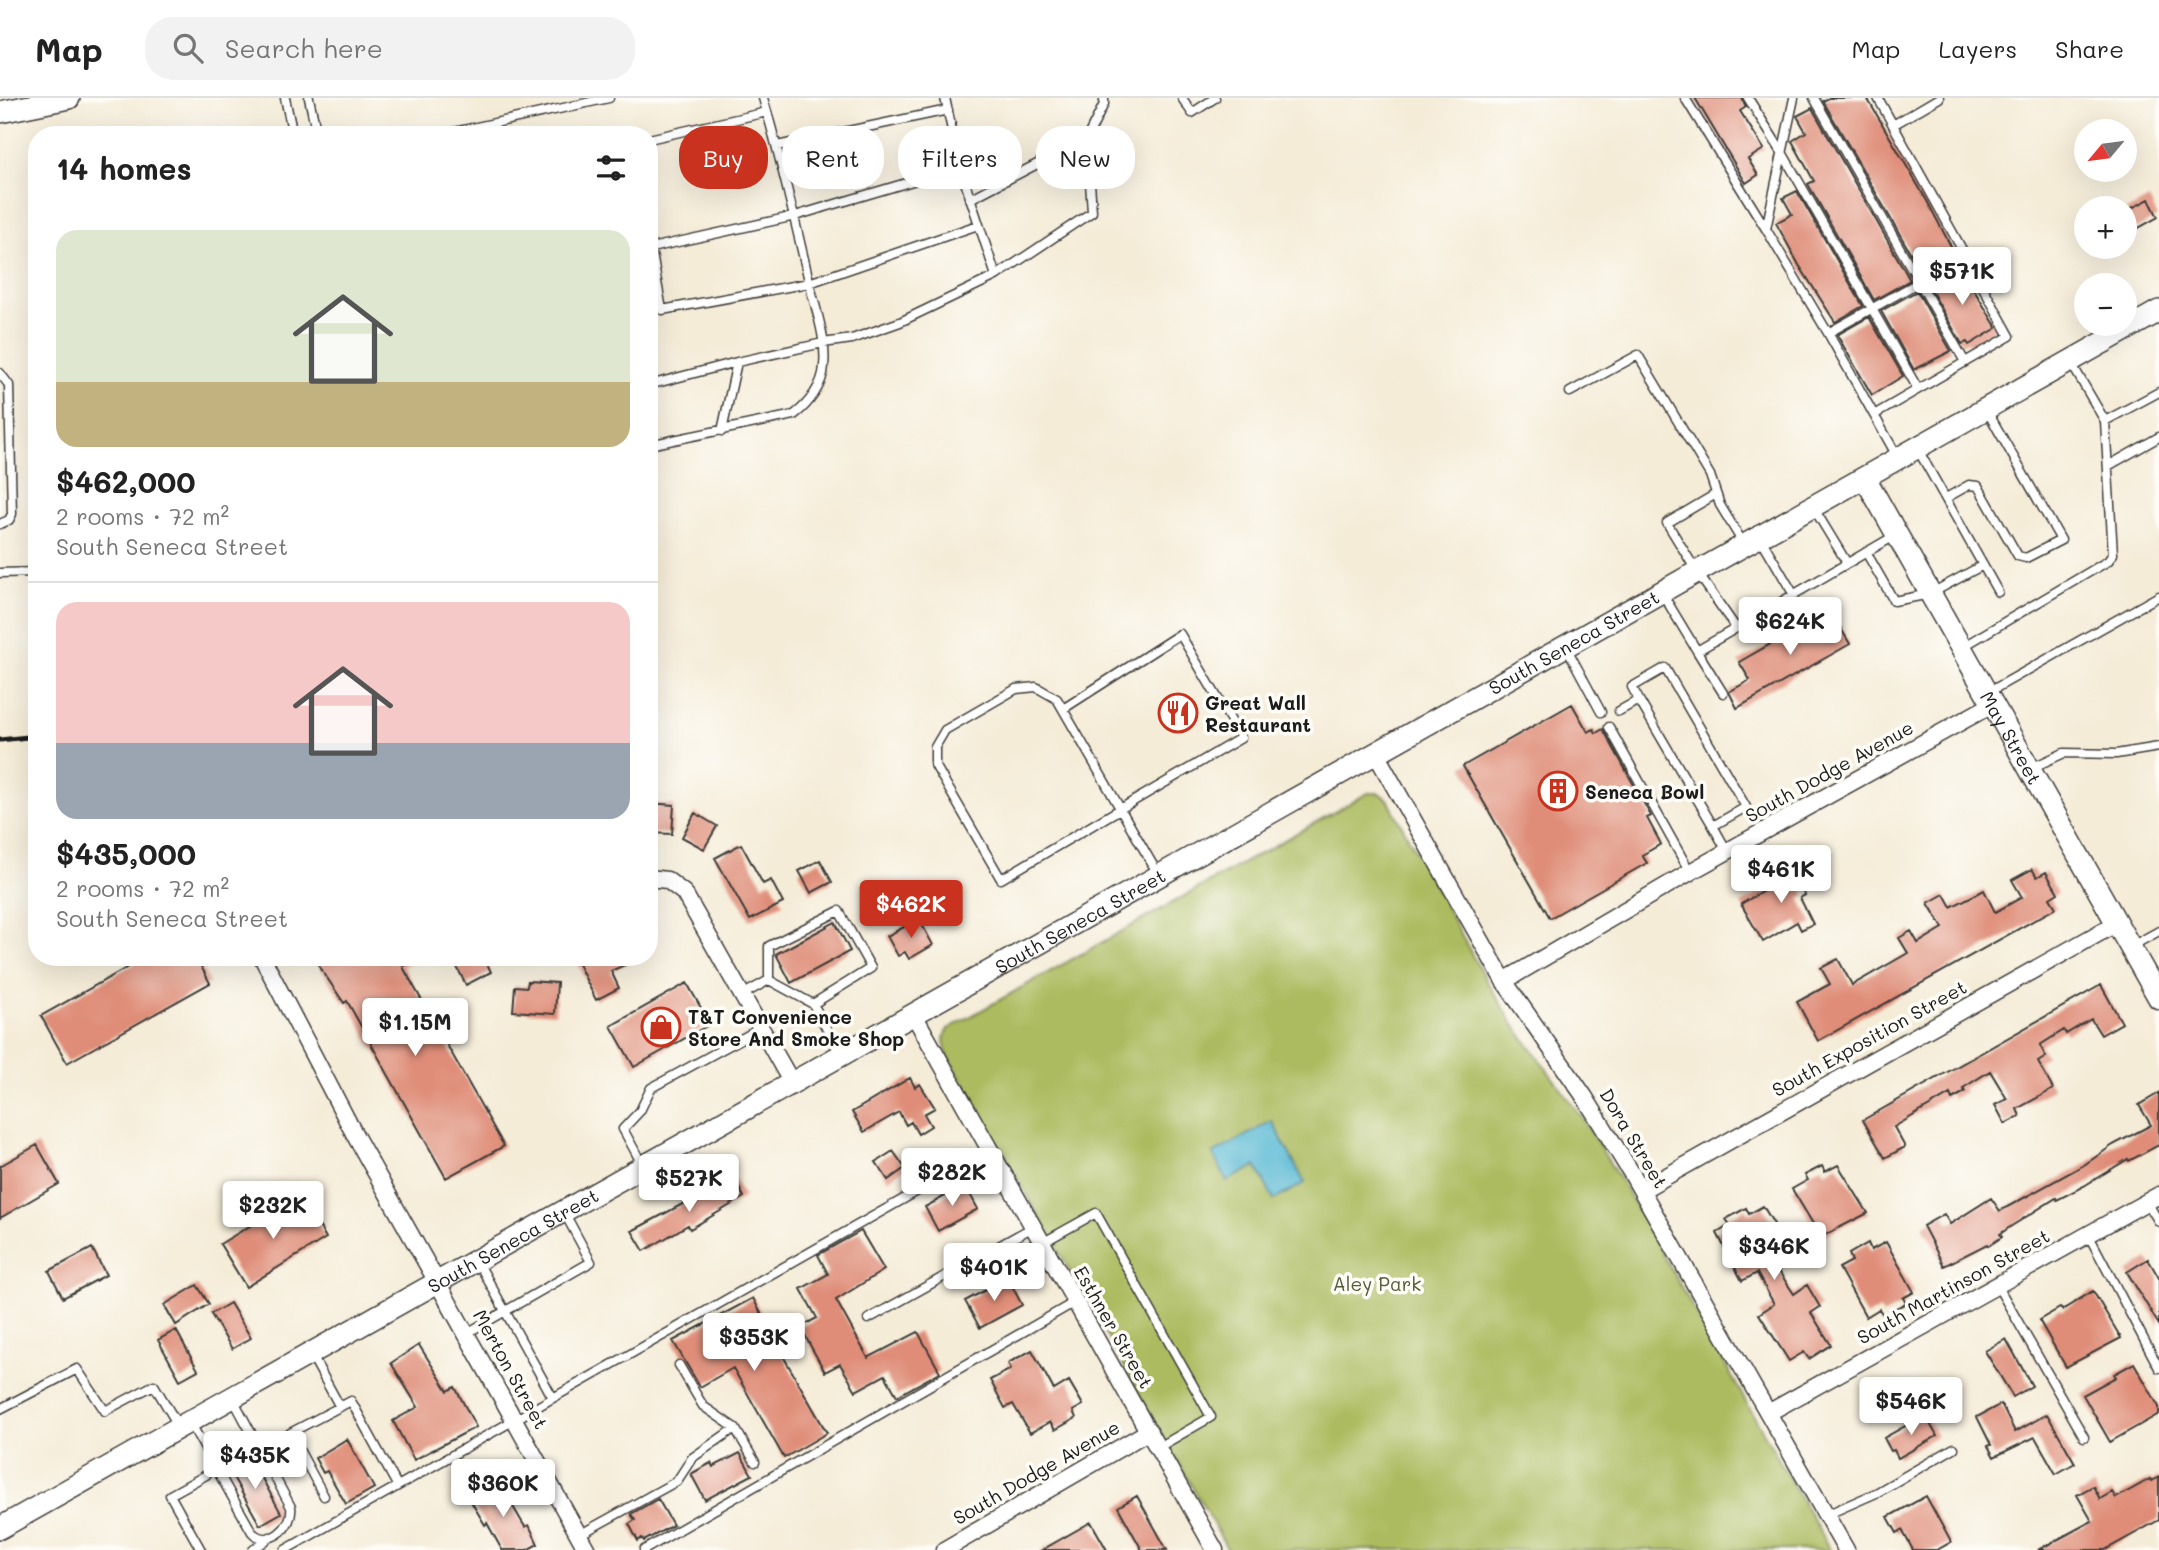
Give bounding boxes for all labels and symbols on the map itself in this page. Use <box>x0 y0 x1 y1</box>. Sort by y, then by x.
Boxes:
north arrow <box>2074 119 2137 182</box>
pin: $571K <box>1913 248 2011 307</box>
street label: South Seneca Street <box>1484 584 1663 700</box>
pin: $624K <box>1741 598 1839 657</box>
street label: May Street <box>1975 686 2048 789</box>
place label: Great Wall Restaurant <box>1205 690 1311 737</box>
restaurant icon: Great Wall Restaurant <box>1157 692 1199 734</box>
street label: South Dodge Avenue <box>1741 714 1917 828</box>
building icon: Seneca Bowl <box>1537 770 1579 812</box>
place label: Seneca Bowl <box>1585 779 1704 804</box>
pin: $461K <box>1732 846 1830 905</box>
street label: South Seneca Street <box>990 862 1170 979</box>
pin: $462K <box>862 880 960 940</box>
street label: South Exposition Street <box>1767 974 1971 1102</box>
pin: $1.15M <box>358 998 472 1058</box>
place label: T&T Convenience Store And Smoke Shop <box>688 1004 904 1051</box>
shop icon: T&T Convenience Store And Smoke Shop <box>640 1006 682 1048</box>
street label: Dora Street <box>1594 1083 1674 1193</box>
pin: $282K <box>903 1148 1001 1208</box>
pin: $527K <box>640 1154 738 1214</box>
pin: $232K <box>224 1182 322 1241</box>
street label: South Seneca Street <box>423 1182 602 1298</box>
pin: $346K <box>1725 1222 1823 1282</box>
street label: South Martinson Street <box>1852 1223 2054 1349</box>
pin: $401K <box>945 1244 1043 1303</box>
street label: Esthner Street <box>1069 1261 1159 1393</box>
park label: Aley Park <box>1333 1271 1421 1296</box>
street label: Merton Street <box>468 1305 554 1433</box>
pin: $353K <box>705 1314 803 1373</box>
pin: $546K <box>1862 1378 1960 1437</box>
street label: South Dodge Avenue <box>948 1414 1124 1530</box>
pin: $435K <box>206 1432 304 1491</box>
pin: $360K <box>454 1460 552 1519</box>

